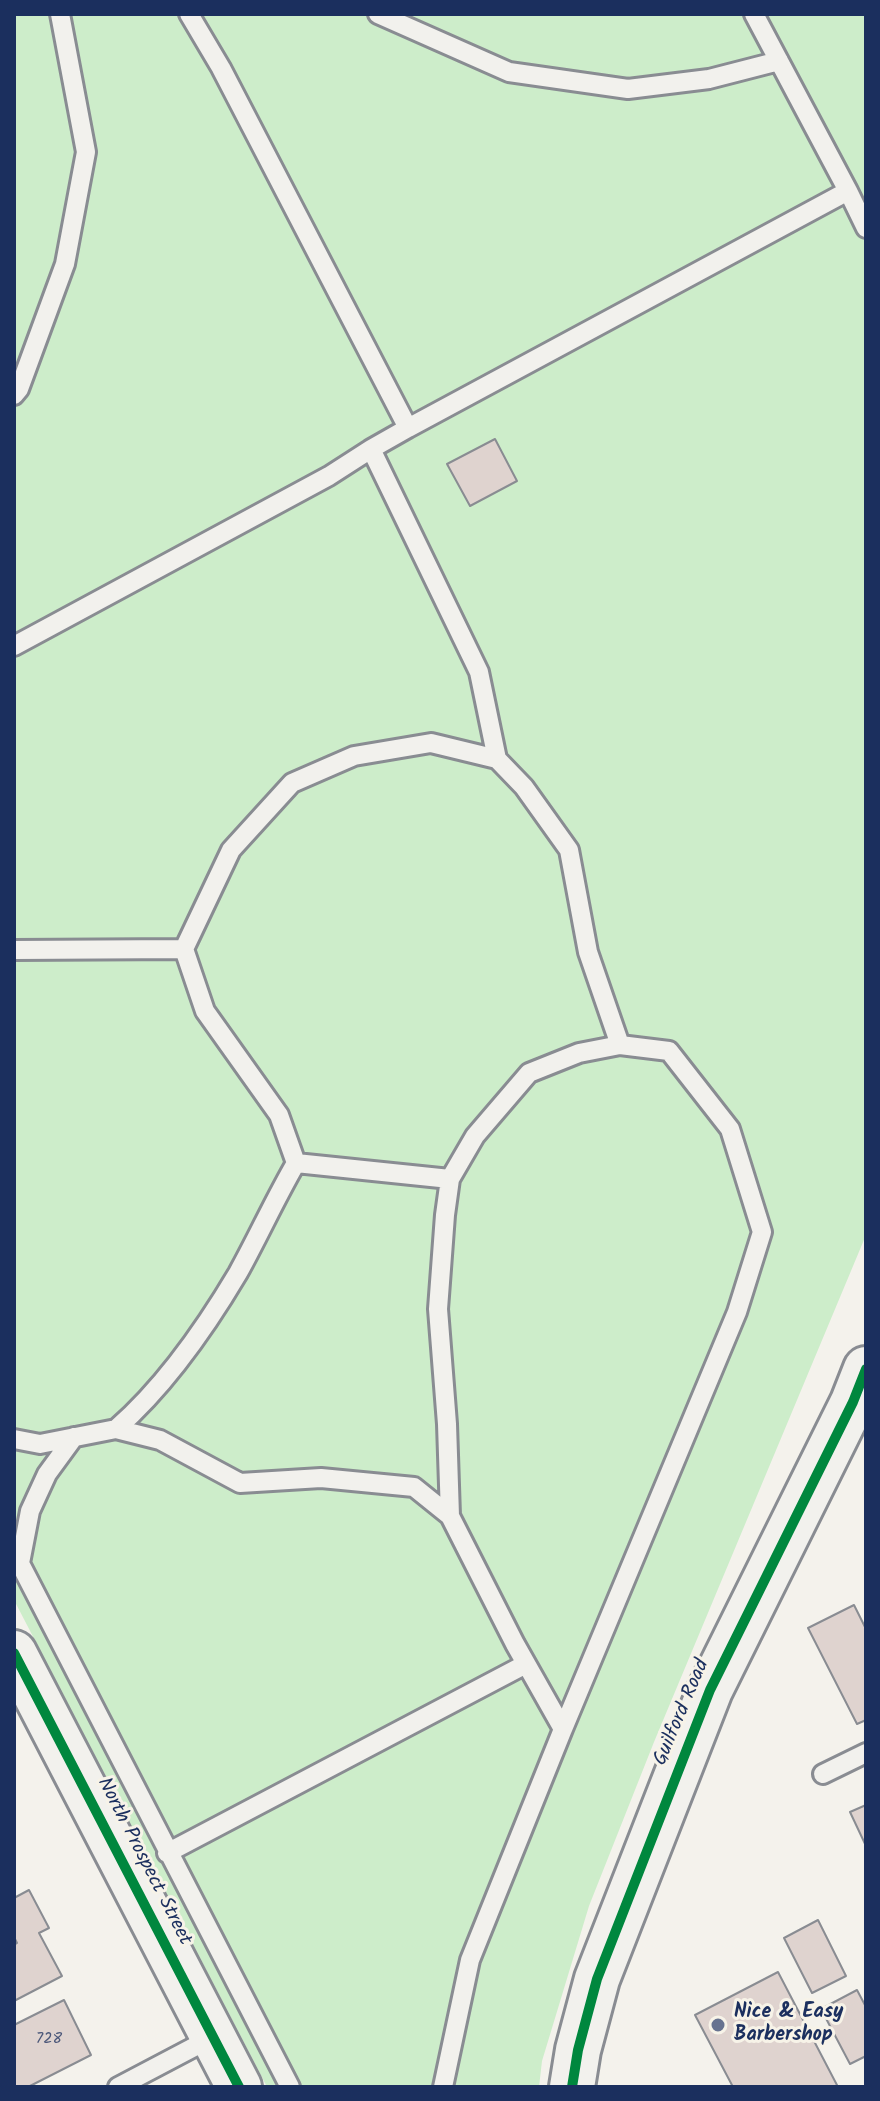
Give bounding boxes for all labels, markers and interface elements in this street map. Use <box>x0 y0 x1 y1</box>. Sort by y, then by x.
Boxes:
street label: Guilford Road <box>650 1656 716 1770</box>
street label: North Prospect Street <box>90 1774 196 1950</box>
place label: Nice & Easy Barbershop <box>734 2002 843 2049</box>
marker: Nice & Easy Barbershop <box>709 2016 727 2034</box>
house number: 728 <box>36 2030 62 2050</box>

